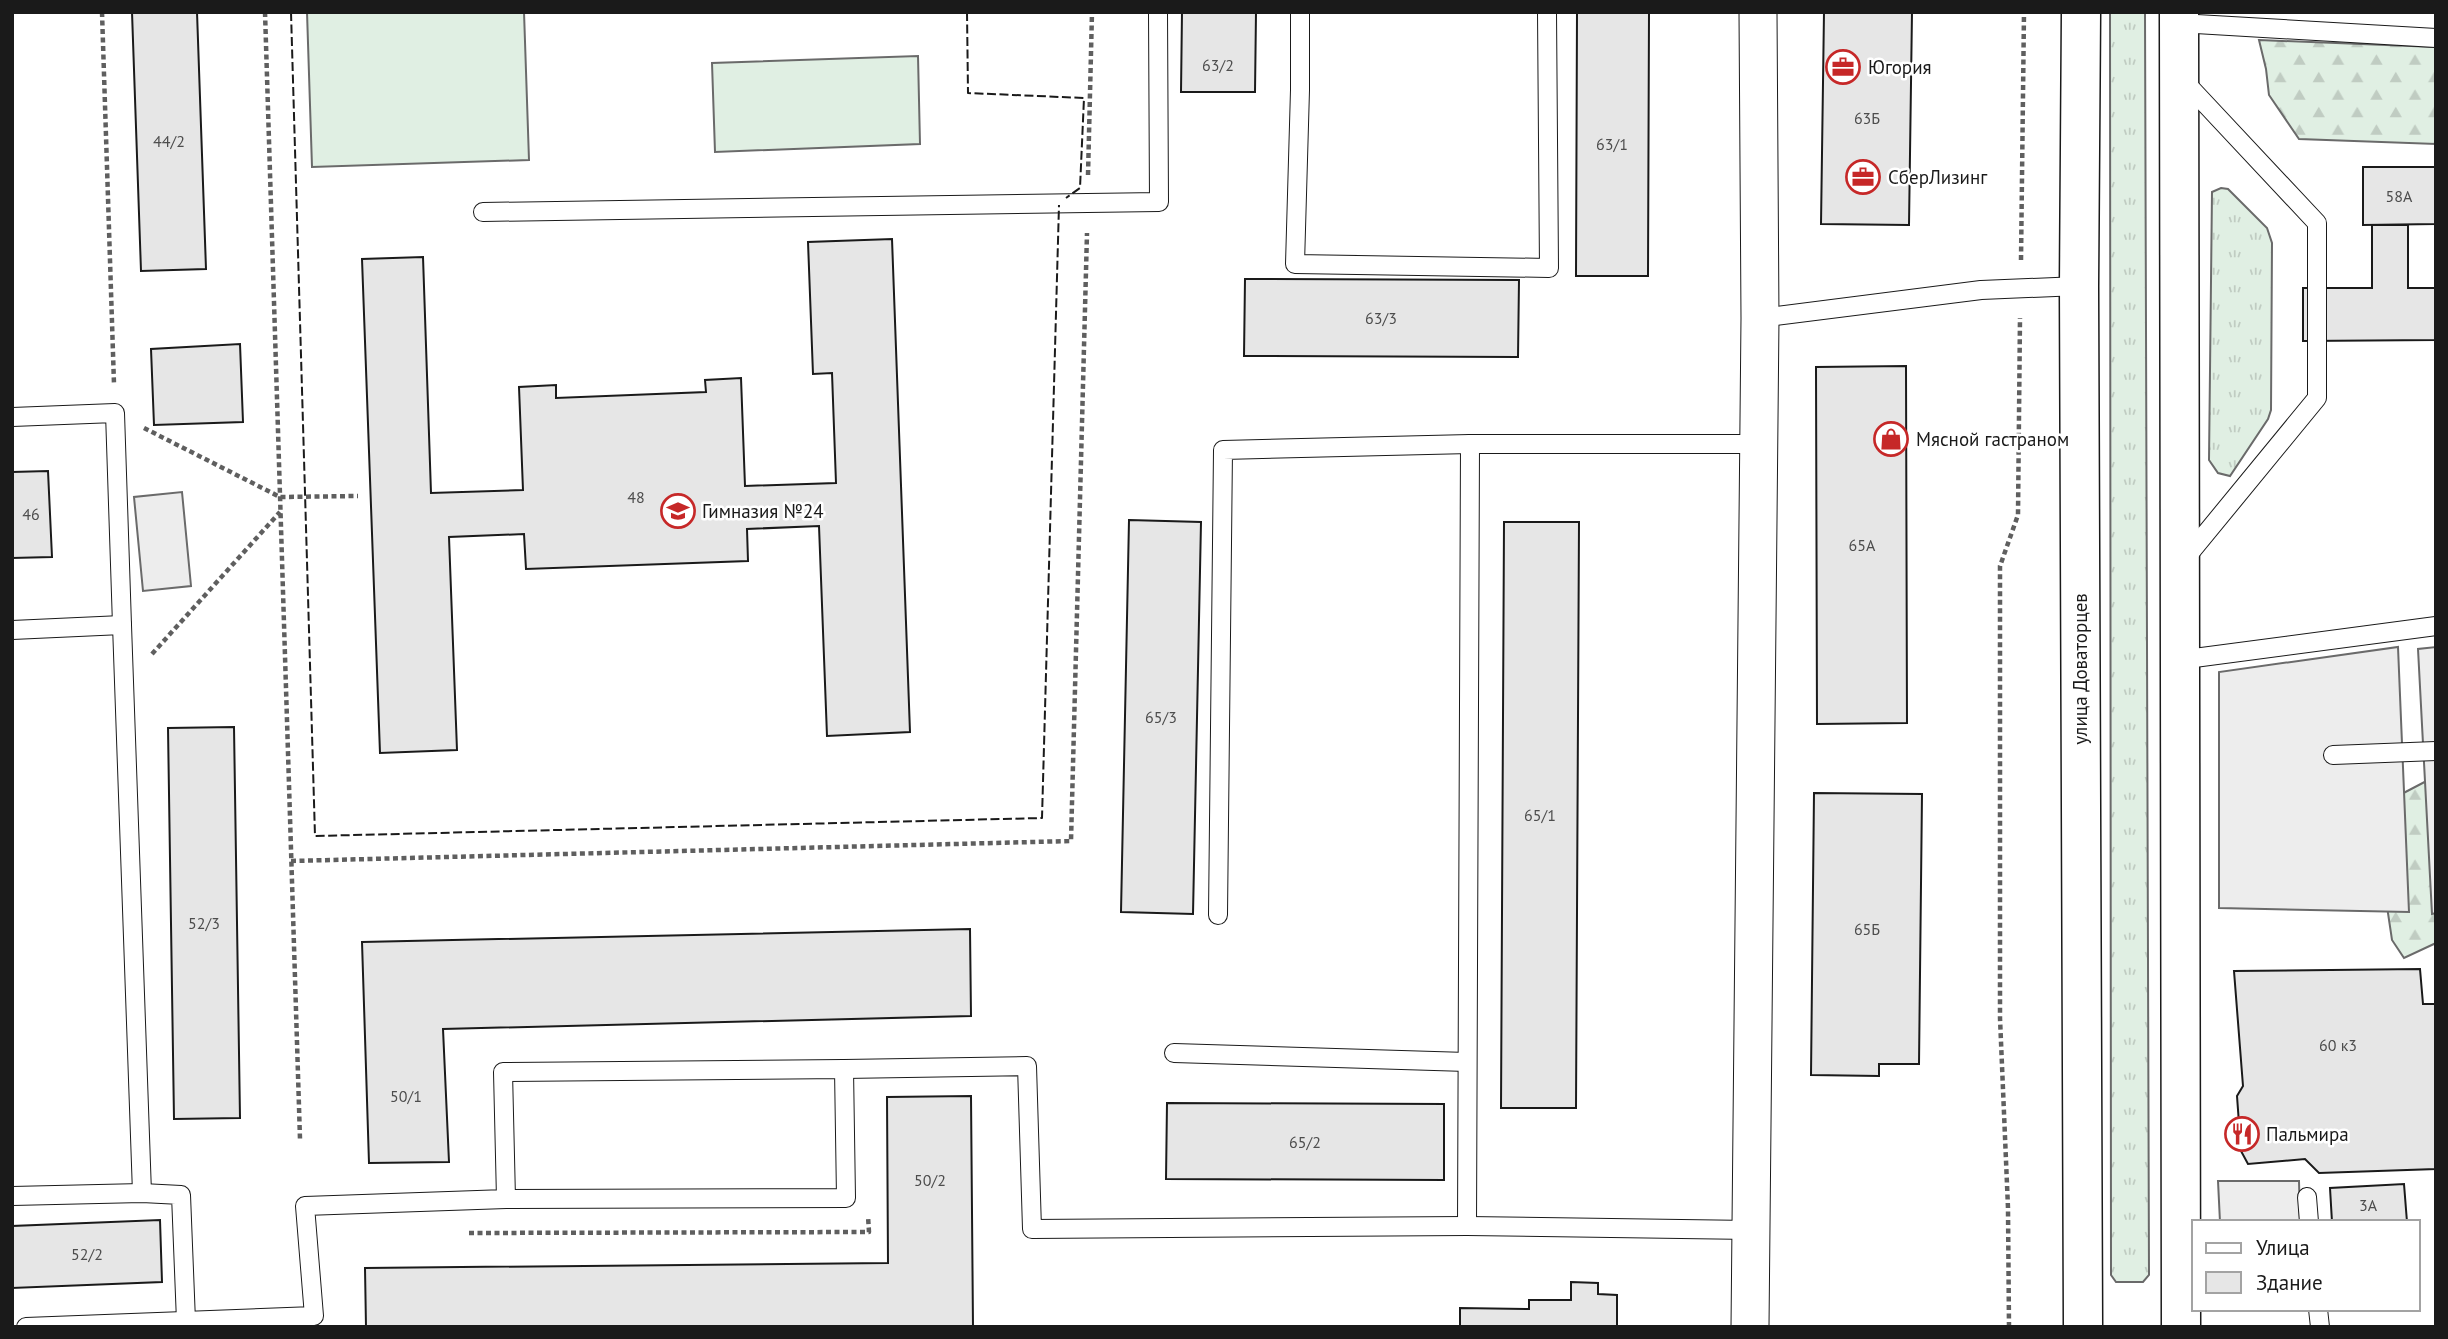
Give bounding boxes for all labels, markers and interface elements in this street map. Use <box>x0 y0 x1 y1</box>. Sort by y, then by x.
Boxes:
office icon: Югория <box>1824 48 1862 86</box>
house number: 63/2 <box>1202 55 1234 75</box>
place label: Югория <box>1868 55 1932 79</box>
house number: 63Б <box>1854 108 1880 128</box>
house number: 44/2 <box>153 131 185 151</box>
house number: 63/1 <box>1596 134 1628 154</box>
office icon: СберЛизинг <box>1844 158 1882 196</box>
place label: СберЛизинг <box>1888 165 1988 189</box>
house number: 58А <box>2386 186 2413 206</box>
house number: 63/3 <box>1365 308 1397 328</box>
shop icon: Мясной гастраном <box>1872 420 1910 458</box>
place label: Мясной гастраном <box>1916 427 2069 451</box>
house number: 48 <box>627 487 645 507</box>
school or university icon: Гимназия №24 <box>659 492 697 530</box>
place label: Гимназия №24 <box>702 499 824 523</box>
house number: 46 <box>22 504 40 524</box>
house number: 65А <box>1849 535 1876 555</box>
street label: улица Доваторцев <box>2068 593 2092 745</box>
house number: 65/3 <box>1145 707 1177 727</box>
house number: 65/1 <box>1524 805 1556 825</box>
house number: 52/3 <box>188 913 220 933</box>
house number: 65Б <box>1854 919 1880 939</box>
house number: 60 к3 <box>2319 1035 2357 1055</box>
house number: 50/1 <box>390 1086 422 1106</box>
restaurant icon: Пальмира <box>2223 1115 2261 1153</box>
place label: Пальмира <box>2266 1122 2349 1146</box>
house number: 65/2 <box>1289 1132 1321 1152</box>
house number: 50/2 <box>914 1170 946 1190</box>
house number: 3А <box>2359 1195 2378 1215</box>
legend <box>2192 1220 2420 1311</box>
text: Улица <box>2256 1234 2310 1261</box>
house number: 52/2 <box>71 1244 103 1264</box>
text: Здание <box>2256 1269 2323 1296</box>

